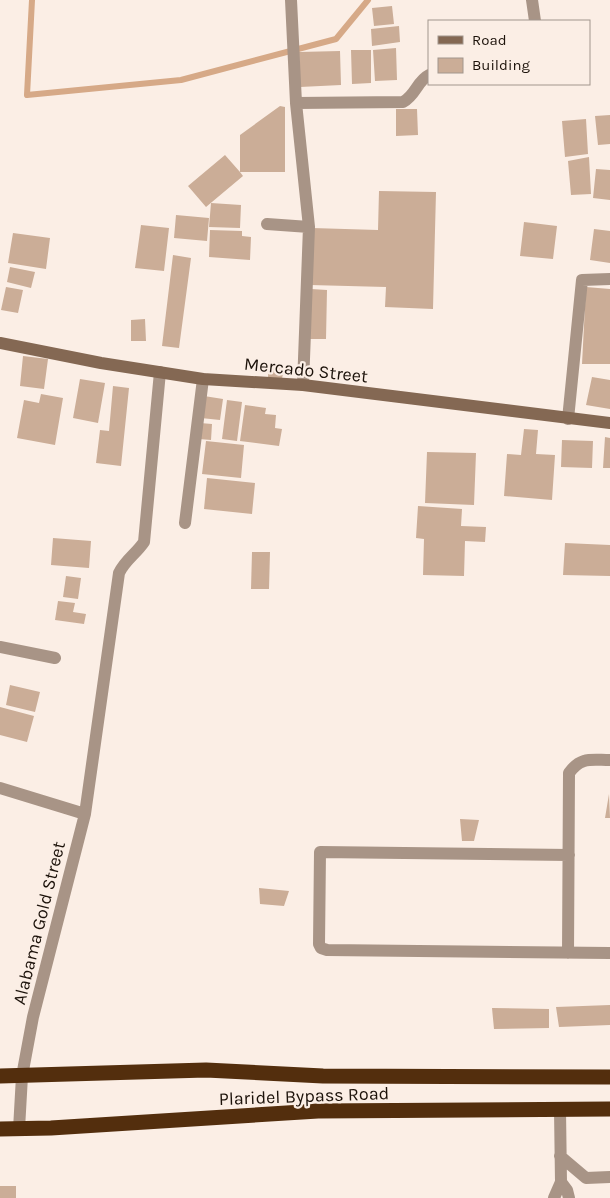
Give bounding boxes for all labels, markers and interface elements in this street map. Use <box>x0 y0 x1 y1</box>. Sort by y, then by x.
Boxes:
legend <box>428 20 590 85</box>
text: Road <box>472 31 507 49</box>
text: Building <box>472 56 530 74</box>
street label: Mercado Street <box>243 353 369 387</box>
street label: Alabama Gold Street <box>8 839 70 1007</box>
street label: Plaridel Bypass Road <box>218 1082 390 1110</box>

